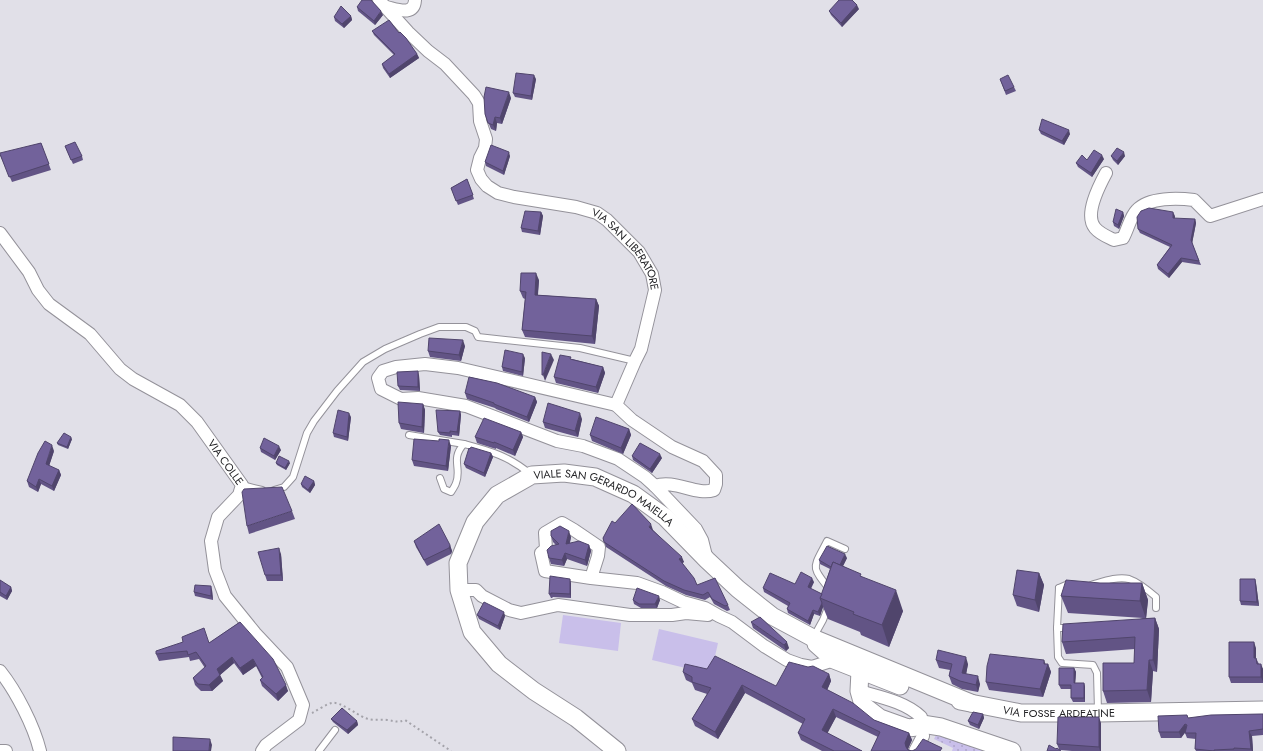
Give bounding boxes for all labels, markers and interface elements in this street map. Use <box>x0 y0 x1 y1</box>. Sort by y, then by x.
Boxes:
street label: VIA SAN LIBERATORE <box>590 204 663 291</box>
street label: VIA COLLE <box>204 436 248 488</box>
street label: VIALE SAN GERARDO MAIELLA <box>533 465 678 530</box>
street label: VIA FOSSE ARDEATINE <box>1002 702 1115 721</box>

